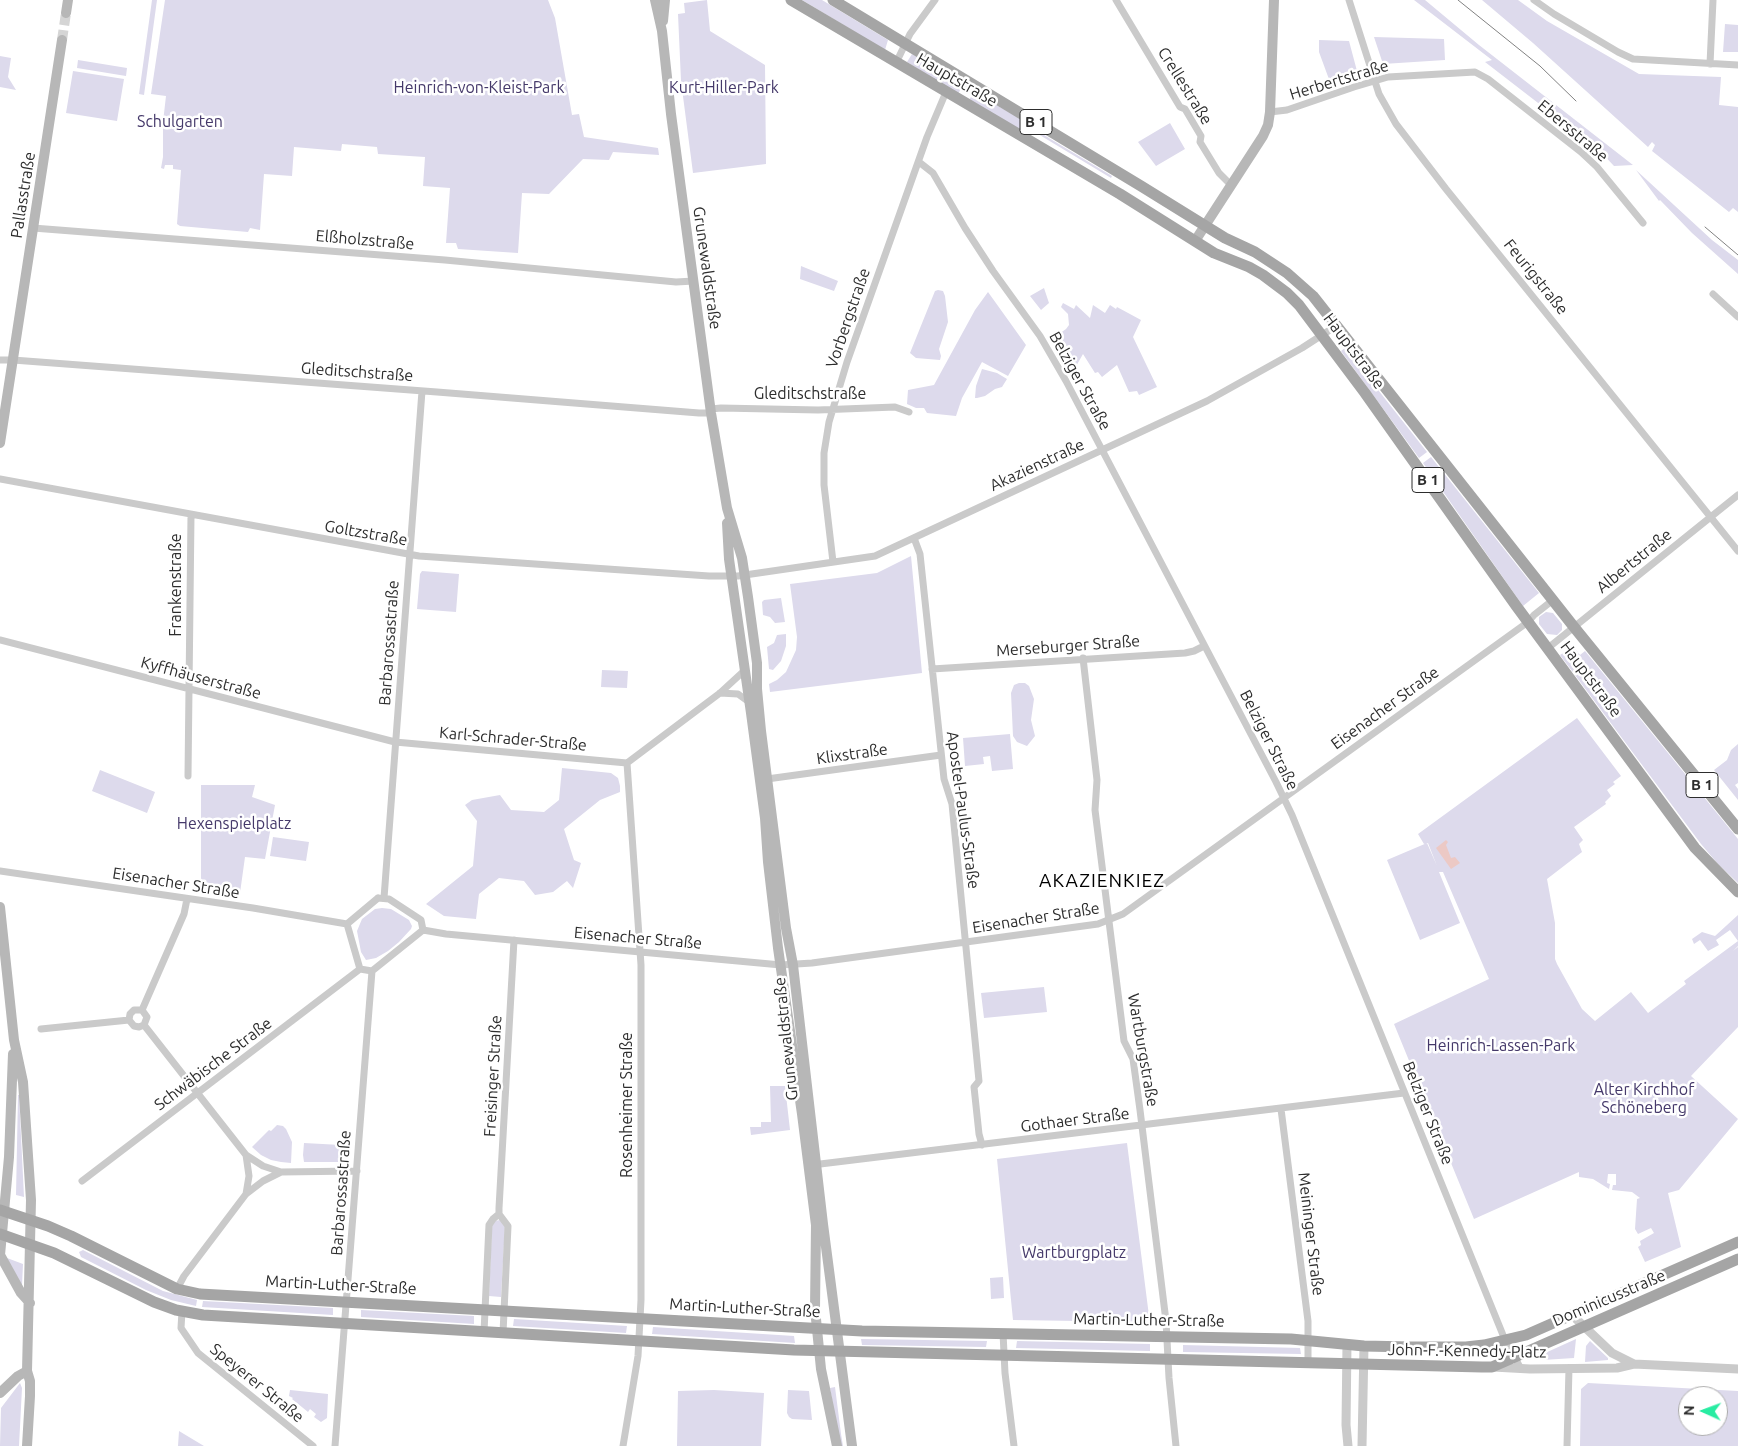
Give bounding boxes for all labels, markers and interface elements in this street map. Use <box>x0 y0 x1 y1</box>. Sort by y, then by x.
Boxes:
street label: Crellestraße <box>1154 44 1216 128</box>
street label: Hauptstraße <box>913 49 1001 111</box>
street label: Herbertstraße <box>1287 56 1391 104</box>
park label: Heinrich-von-Kleist-Park <box>394 78 564 98</box>
park label: Kurt-Hiller-Park <box>669 78 779 98</box>
street label: Ebersstraße <box>1534 96 1612 166</box>
road number: B 1 <box>1020 110 1052 134</box>
park label: Schulgarten <box>137 112 223 132</box>
street label: Pallasstraße <box>7 150 39 240</box>
street label: Grunewaldstraße <box>689 205 725 331</box>
street label: Elßholzstraße <box>315 226 415 254</box>
street label: Feurigstraße <box>1500 235 1572 319</box>
street label: Vorbergstraße <box>822 266 874 370</box>
street label: Hauptstraße <box>1319 309 1389 393</box>
street label: Belziger Straße <box>1045 328 1115 434</box>
street label: Gleditschstraße <box>300 358 414 386</box>
street label: Gleditschstraße <box>754 384 866 404</box>
street label: Akazienstraße <box>987 435 1087 495</box>
road number: B 1 <box>1412 468 1444 492</box>
street label: Goltzstraße <box>323 516 409 550</box>
street label: Albertstraße <box>1593 525 1675 597</box>
street label: Frankenstraße <box>166 533 186 637</box>
street label: Barbarossastraße <box>375 580 403 706</box>
street label: Merseburger Straße <box>995 631 1141 661</box>
street label: Hauptstraße <box>1556 637 1626 721</box>
street label: Kyffhäuserstraße <box>139 653 263 703</box>
street label: Eisenacher Straße <box>1327 662 1443 754</box>
street label: Belziger Straße <box>1236 687 1302 793</box>
street label: Karl-Schrader-Straße <box>438 723 588 755</box>
street label: Apostel-Paulus-Straße <box>942 730 984 890</box>
street label: Klixstraße <box>815 739 889 769</box>
road number: B 1 <box>1686 772 1718 798</box>
park label: Hexenspielplatz <box>177 814 291 834</box>
street label: Eisenacher Straße <box>111 863 241 903</box>
district label: AKAZIENKIEZ <box>1038 870 1166 892</box>
street label: Eisenacher Straße <box>971 898 1101 938</box>
street label: Eisenacher Straße <box>573 923 703 953</box>
street label: Grunewaldstraße <box>770 976 802 1102</box>
street label: Wartburgstraße <box>1124 992 1162 1108</box>
street label: Schwäbische Straße <box>150 1014 276 1114</box>
street label: Freisinger Straße <box>480 1015 506 1137</box>
street label: Rosenheimer Straße <box>617 1032 637 1178</box>
park label: Heinrich-Lassen-Park <box>1427 1036 1575 1056</box>
street label: Belziger Straße <box>1399 1059 1457 1167</box>
park label: Alter Kirchhof Schöneberg <box>1594 1080 1694 1118</box>
street label: Gothaer Straße <box>1019 1104 1131 1136</box>
street label: Barbarossastraße <box>327 1130 355 1256</box>
street label: Meininger Straße <box>1294 1171 1328 1297</box>
park label: Wartburgplatz <box>1022 1243 1126 1263</box>
street label: Dominicusstraße <box>1550 1266 1668 1330</box>
street label: Martin-Luther-Straße <box>265 1271 417 1299</box>
street label: Martin-Luther-Straße <box>669 1294 821 1322</box>
street label: Martin-Luther-Straße <box>1073 1309 1225 1331</box>
street label: Speyerer Straße <box>206 1339 308 1427</box>
street label: John-F.-Kennedy-Platz <box>1387 1340 1547 1362</box>
north arrow <box>1678 1386 1728 1436</box>
text: N <box>1681 1405 1697 1416</box>

